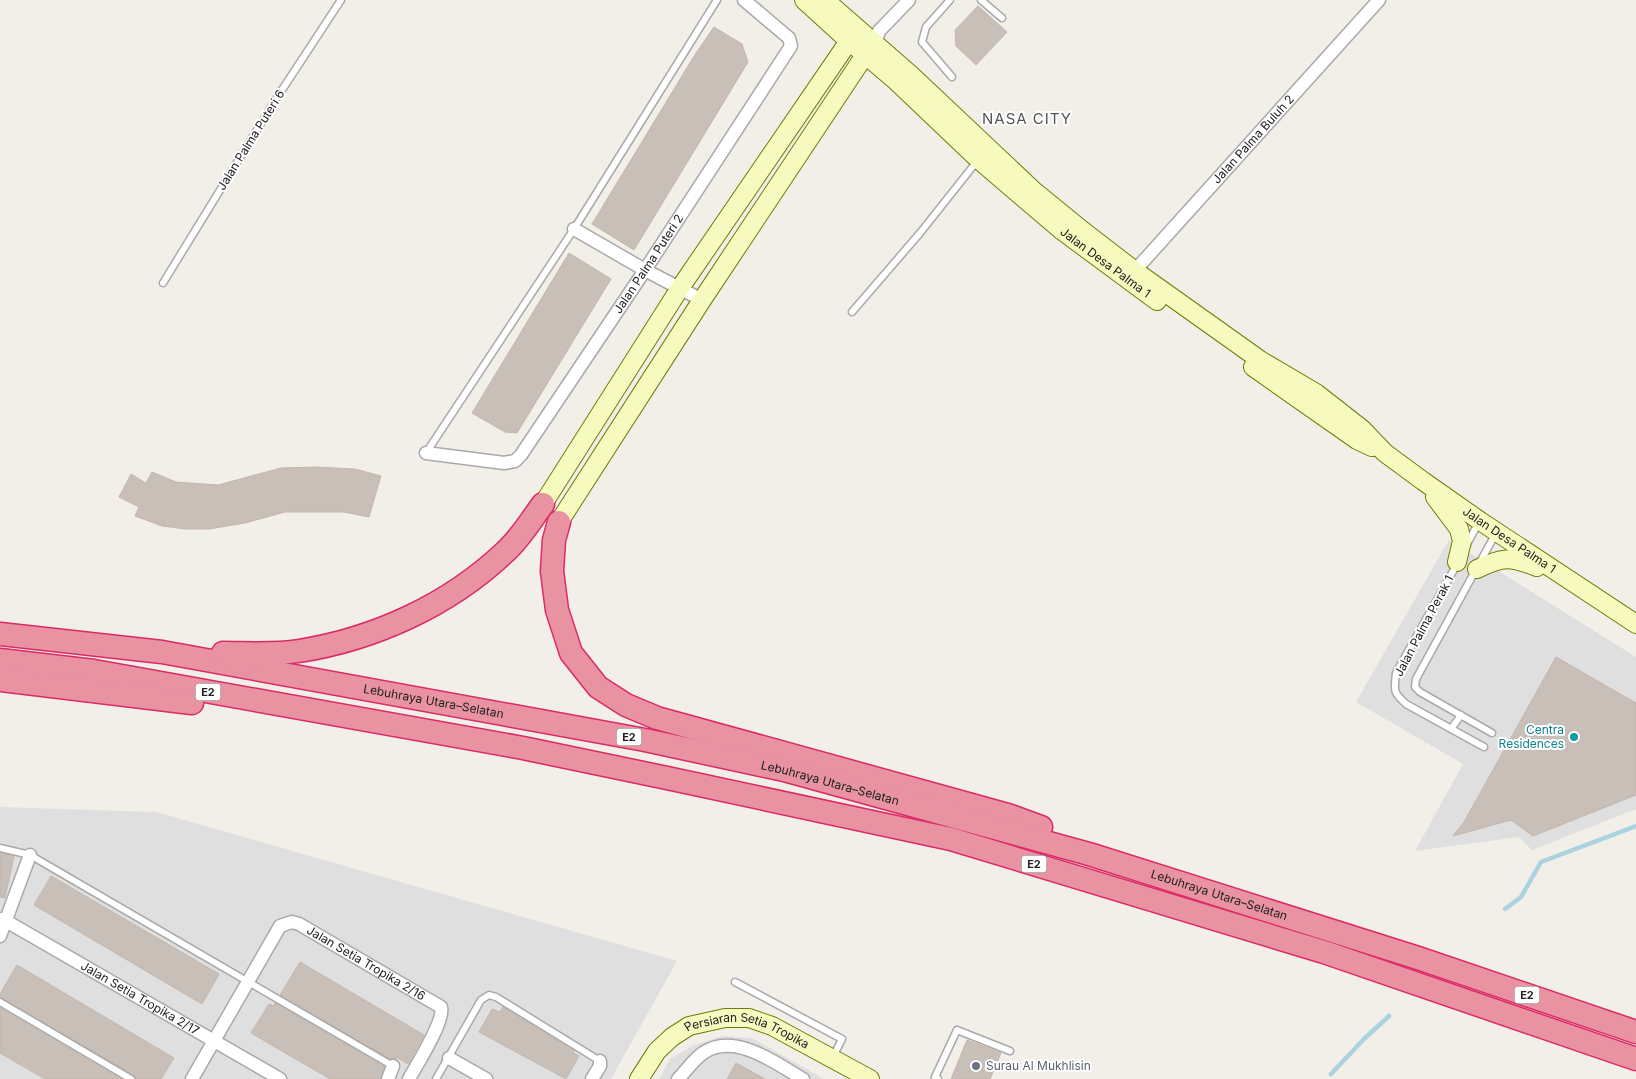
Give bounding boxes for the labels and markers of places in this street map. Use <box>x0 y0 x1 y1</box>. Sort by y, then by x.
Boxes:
place label: Centra Residences <box>1499 722 1564 751</box>
marker: Centra Residences <box>1568 731 1580 743</box>
place label: Surau Al Mukhlisin <box>986 1058 1091 1073</box>
marker: Surau Al Mukhlisin <box>970 1060 982 1072</box>

